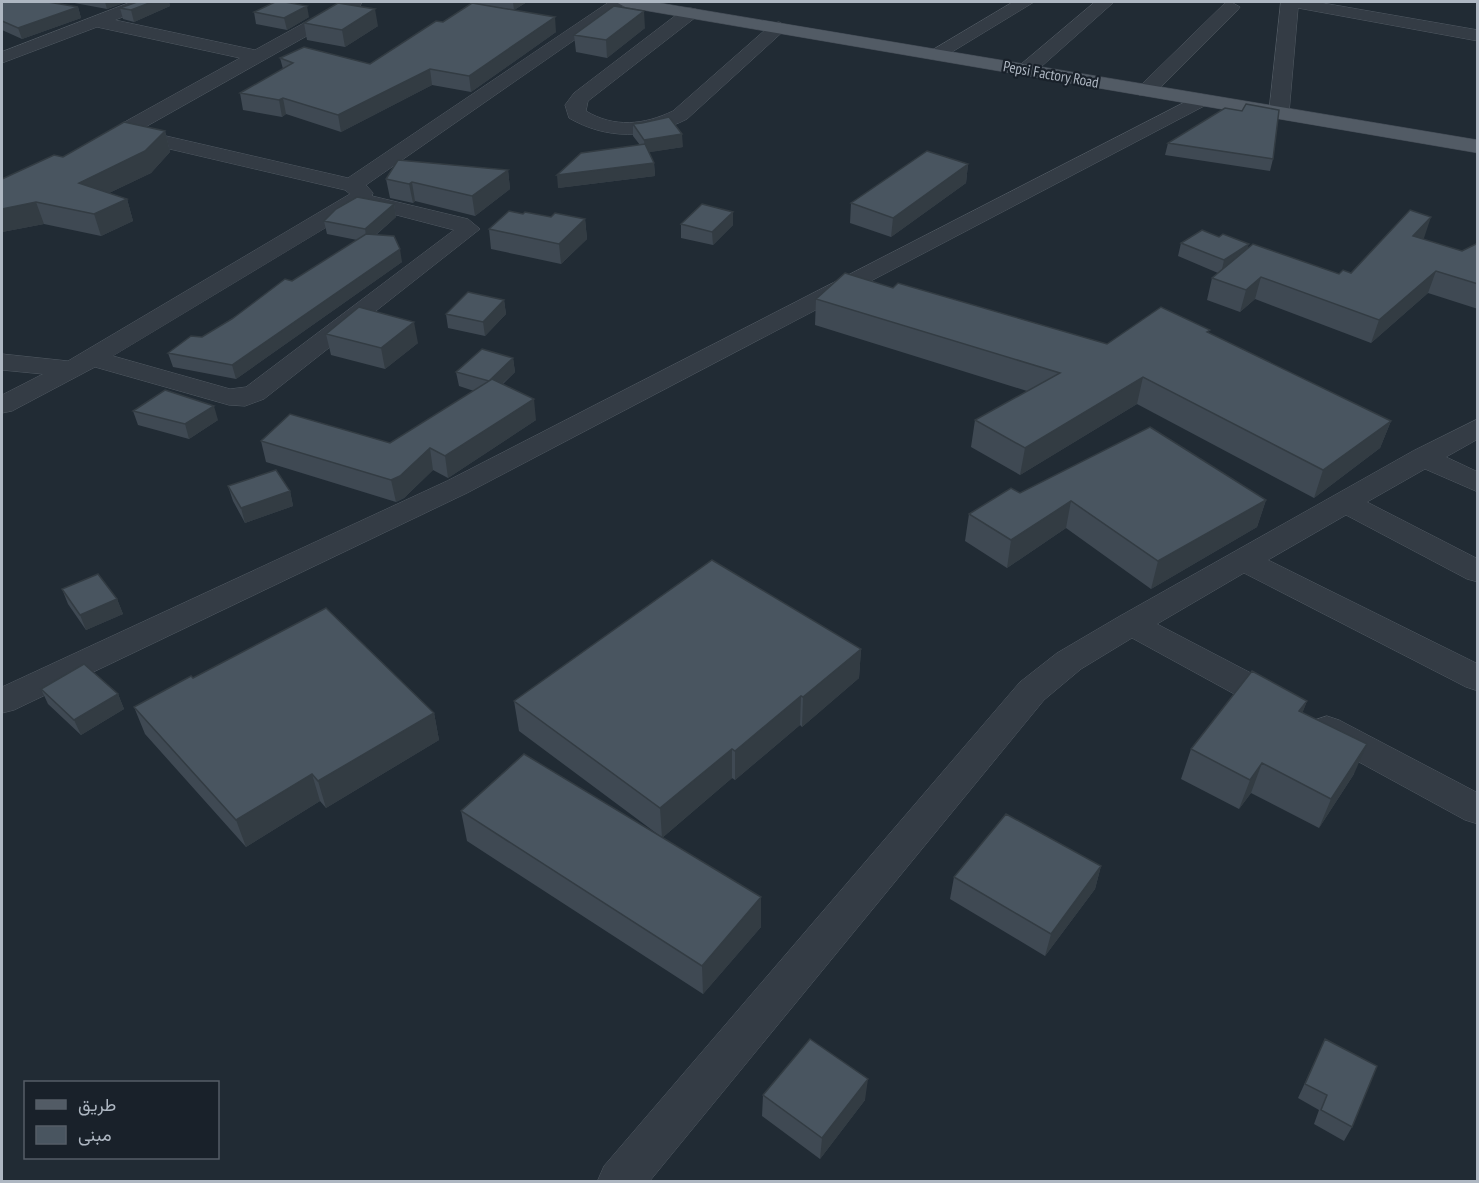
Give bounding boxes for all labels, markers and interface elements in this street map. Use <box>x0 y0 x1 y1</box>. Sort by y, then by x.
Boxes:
street label: Pepsi Factory Road <box>1002 56 1100 92</box>
legend <box>24 1081 219 1159</box>
text: طريق <box>78 1093 116 1116</box>
text: مبنى <box>78 1123 112 1146</box>

